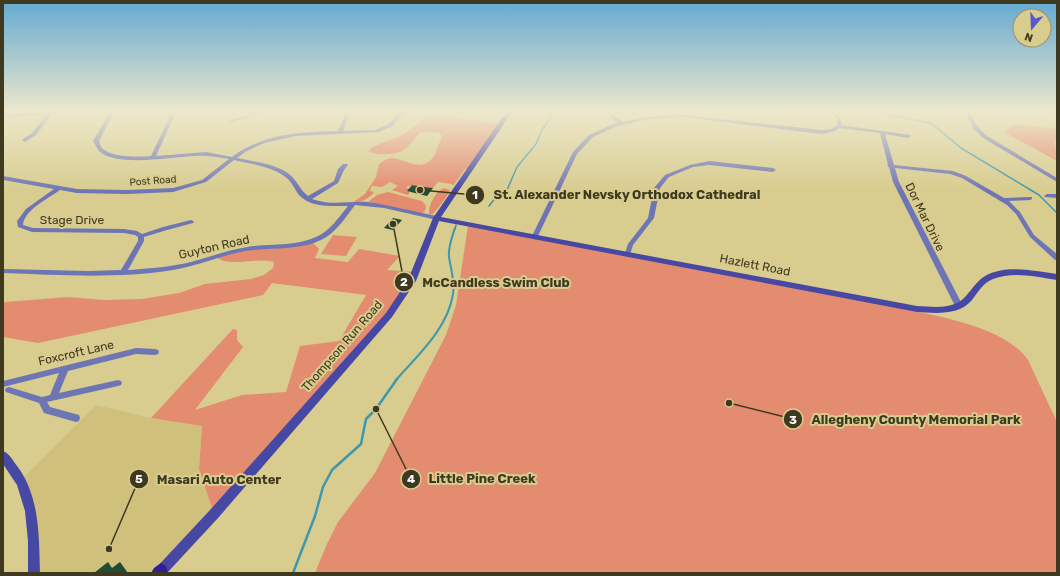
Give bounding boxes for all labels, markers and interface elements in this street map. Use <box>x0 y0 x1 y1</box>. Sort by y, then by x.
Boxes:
north arrow <box>1012 8 1052 48</box>
text: N <box>1023 30 1035 44</box>
street label: Post Road <box>129 173 177 189</box>
street label: Dor Mar Drive <box>902 180 948 254</box>
callout: St. Alexander Nevsky Orthodox Cathedral <box>465 182 769 207</box>
text: St. Alexander Nevsky Orthodox Cathedral <box>494 187 760 202</box>
text: 1 <box>472 188 478 202</box>
street label: Stage Drive <box>40 213 105 227</box>
street label: Guyton Road <box>177 232 251 262</box>
street label: Hazlett Road <box>718 251 792 279</box>
callout: McCandless Swim Club <box>394 270 578 295</box>
text: 2 <box>400 275 408 289</box>
text: McCandless Swim Club <box>422 275 570 290</box>
street label: Thompson Run Road <box>299 298 385 394</box>
street label: Foxcroft Lane <box>37 337 116 369</box>
callout: Allegheny County Memorial Park <box>783 407 1029 432</box>
text: Allegheny County Memorial Park <box>811 412 1021 427</box>
text: 3 <box>789 413 797 427</box>
callout: Little Pine Creek <box>401 466 544 491</box>
callout: Masari Auto Center <box>129 467 289 492</box>
text: Little Pine Creek <box>428 471 536 486</box>
text: 5 <box>135 472 143 486</box>
text: Masari Auto Center <box>157 472 281 487</box>
text: 4 <box>407 472 415 486</box>

